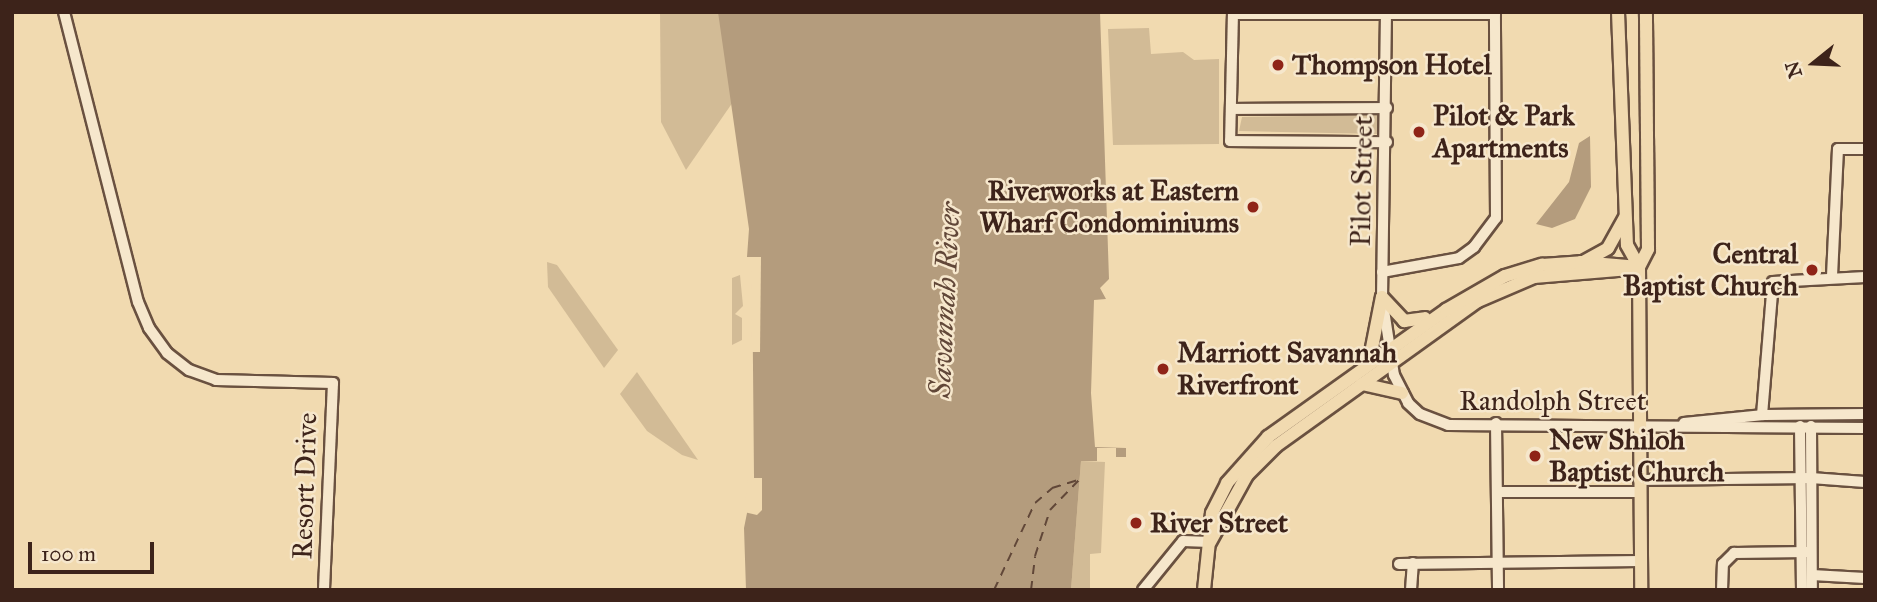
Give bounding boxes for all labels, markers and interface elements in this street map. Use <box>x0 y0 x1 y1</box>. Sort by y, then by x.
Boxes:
north arrow <box>1779 28 1849 98</box>
place label: Thompson Hotel <box>1292 48 1491 82</box>
marker: Thompson Hotel <box>1270 57 1286 73</box>
text: N <box>1780 58 1807 81</box>
place label: Pilot & Park Apartments <box>1433 99 1575 165</box>
street label: Pilot Street <box>1344 115 1380 247</box>
marker: Pilot & Park Apartments <box>1411 124 1427 140</box>
place label: Riverworks at Eastern Wharf Condominiums <box>979 174 1239 240</box>
marker: Riverworks at Eastern Wharf Condominiums <box>1245 199 1261 215</box>
water label: Savannah River <box>922 201 968 399</box>
place label: Central Baptist Church <box>1623 237 1798 303</box>
marker: Central Baptist Church <box>1804 262 1820 278</box>
place label: Marriott Savannah Riverfront <box>1177 336 1397 402</box>
marker: Marriott Savannah Riverfront <box>1155 361 1171 377</box>
street label: Randolph Street <box>1459 384 1647 418</box>
street label: Resort Drive <box>286 412 324 560</box>
place label: New Shiloh Baptist Church <box>1549 423 1724 489</box>
marker: New Shiloh Baptist Church <box>1527 448 1543 464</box>
place label: River Street <box>1150 506 1288 540</box>
marker: River Street <box>1128 515 1144 531</box>
scale bar <box>32 528 158 572</box>
text: 100 m <box>41 541 96 567</box>

